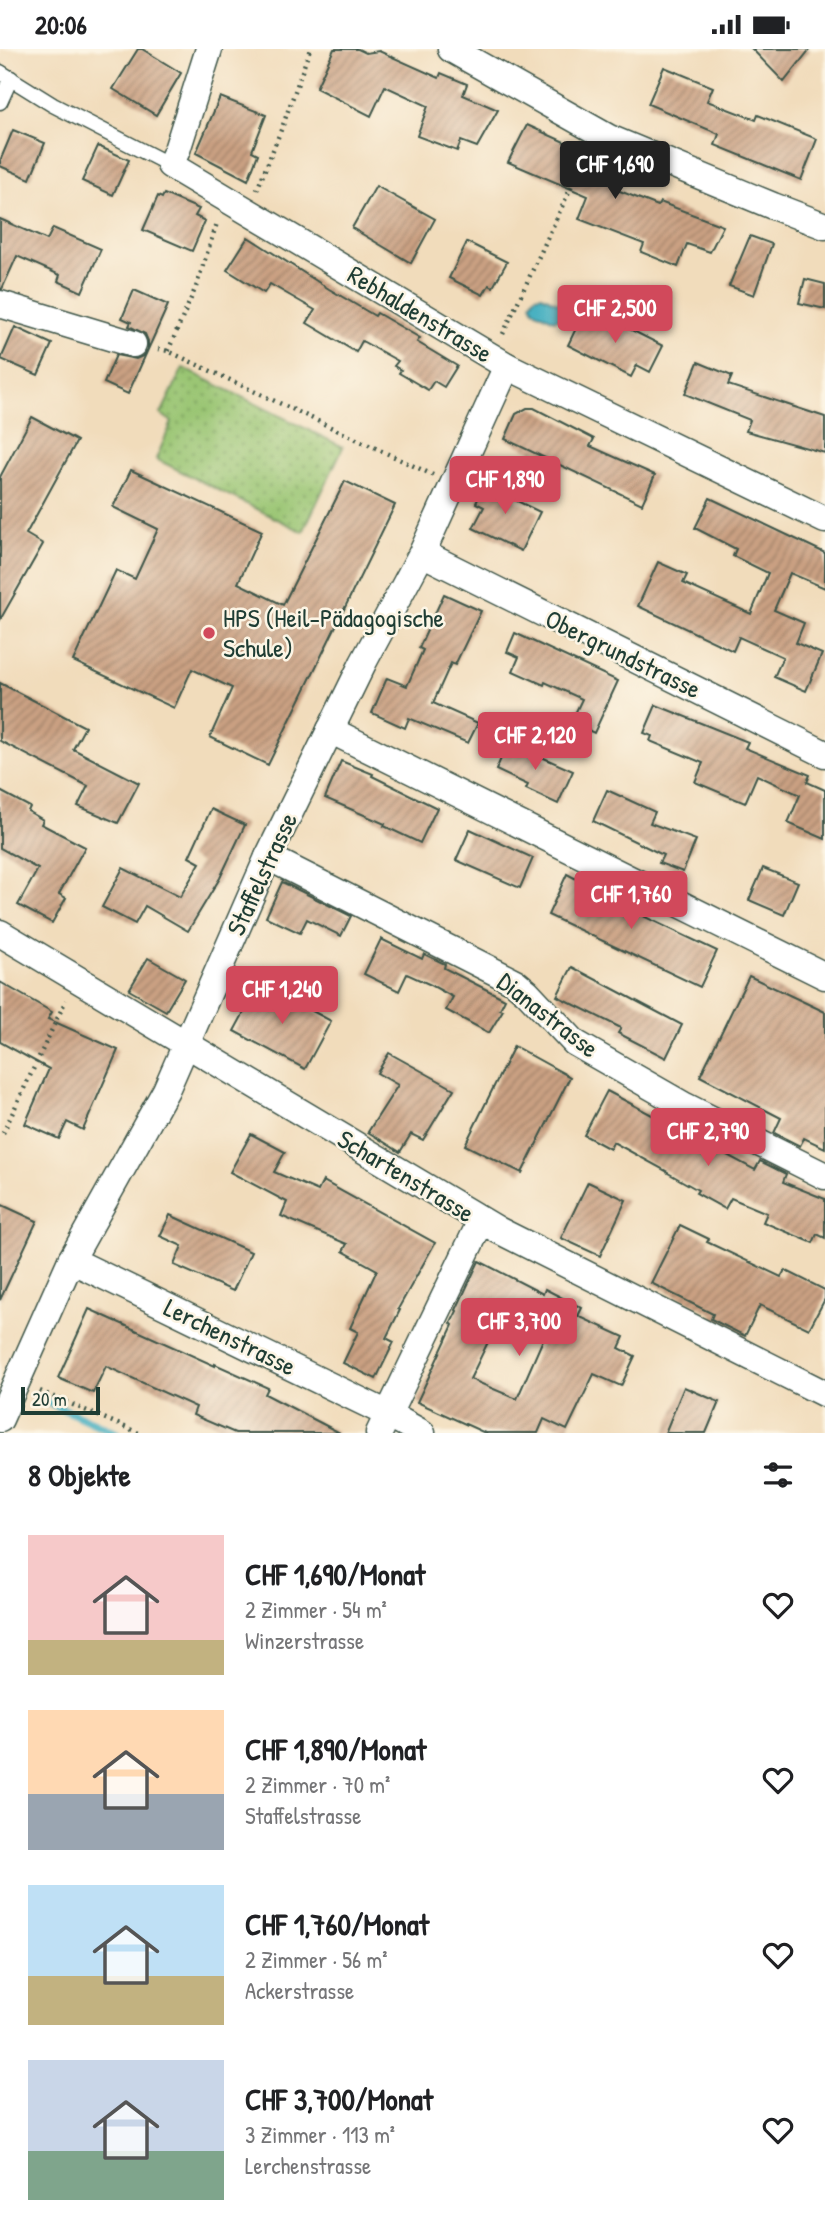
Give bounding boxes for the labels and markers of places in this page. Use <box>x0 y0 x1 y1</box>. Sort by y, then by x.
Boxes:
pin: CHF 1,690 <box>535 141 695 201</box>
pin: CHF 2,500 <box>535 285 695 345</box>
pin: CHF 1,890 <box>425 456 585 516</box>
place label: HPS (Heil-Pädagogische Schule) <box>223 600 444 665</box>
marker: HPS (Heil-Pädagogische Schule) <box>201 625 217 641</box>
pin: CHF 2,120 <box>455 713 615 772</box>
pin: CHF 1,760 <box>551 871 711 931</box>
pin: CHF 1,240 <box>202 967 362 1026</box>
pin: CHF 2,790 <box>628 1109 788 1168</box>
pin: CHF 3,700 <box>439 1299 599 1358</box>

